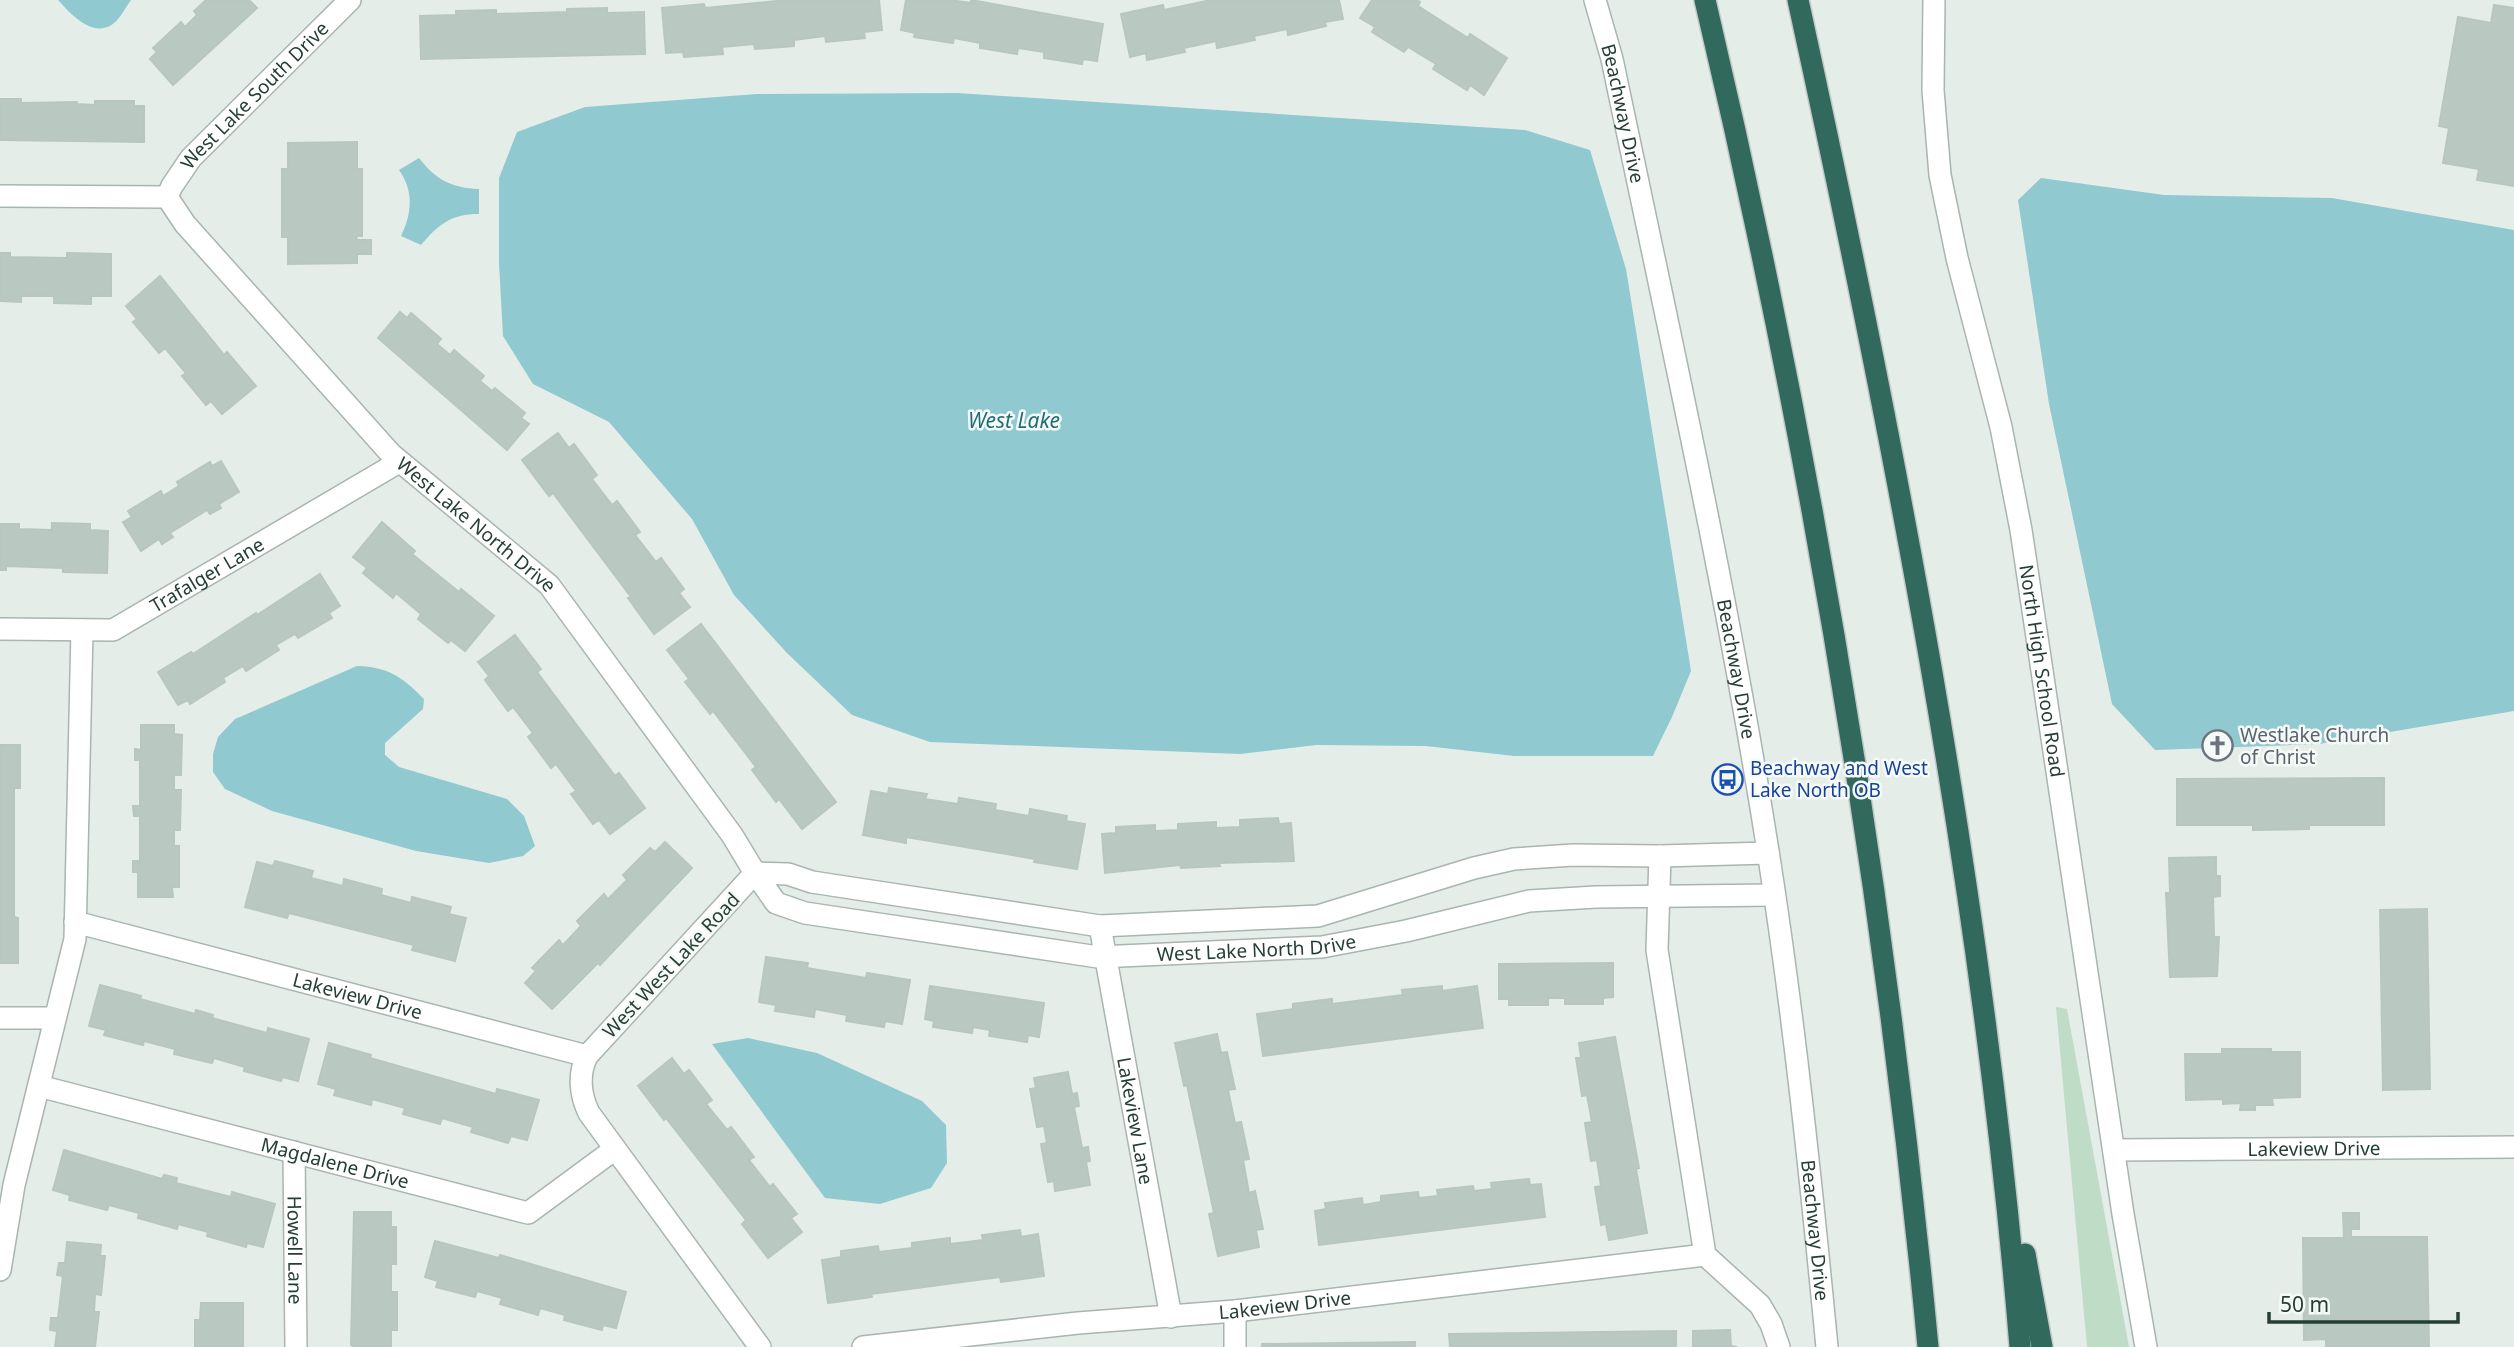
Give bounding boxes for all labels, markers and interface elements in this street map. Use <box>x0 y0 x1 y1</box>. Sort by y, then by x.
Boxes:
street label: West Lake South Drive <box>174 16 334 174</box>
street label: Beachway Drive <box>1595 41 1651 185</box>
water label: West Lake <box>968 406 1060 434</box>
street label: West Lake North Drive <box>391 451 563 597</box>
street label: Trafalger Lane <box>145 531 269 618</box>
street label: North High School Road <box>2013 563 2071 779</box>
street label: Beachway Drive <box>1711 597 1762 741</box>
place label: Westlake Church of Christ <box>2240 722 2389 770</box>
church icon: Westlake Church of Christ <box>2200 729 2234 763</box>
place label: Beachway and West Lake North OB <box>1750 755 1928 803</box>
bus stop icon: Beachway and West Lake North OB <box>1710 762 1744 796</box>
street label: West West Lake Road <box>597 887 745 1043</box>
street label: West Lake North Drive <box>1156 928 1358 967</box>
street label: Lakeview Drive <box>290 967 425 1025</box>
street label: Lakeview Lane <box>1111 1055 1160 1187</box>
street label: Magdalene Drive <box>258 1131 412 1195</box>
street label: Lakeview Drive <box>2247 1135 2381 1162</box>
street label: Beachway Drive <box>1795 1158 1835 1302</box>
street label: Howell Lane <box>281 1195 309 1305</box>
scale bar <box>2269 1280 2458 1324</box>
street label: Lakeview Drive <box>1218 1284 1352 1325</box>
text: 50 m <box>2280 1290 2329 1318</box>

